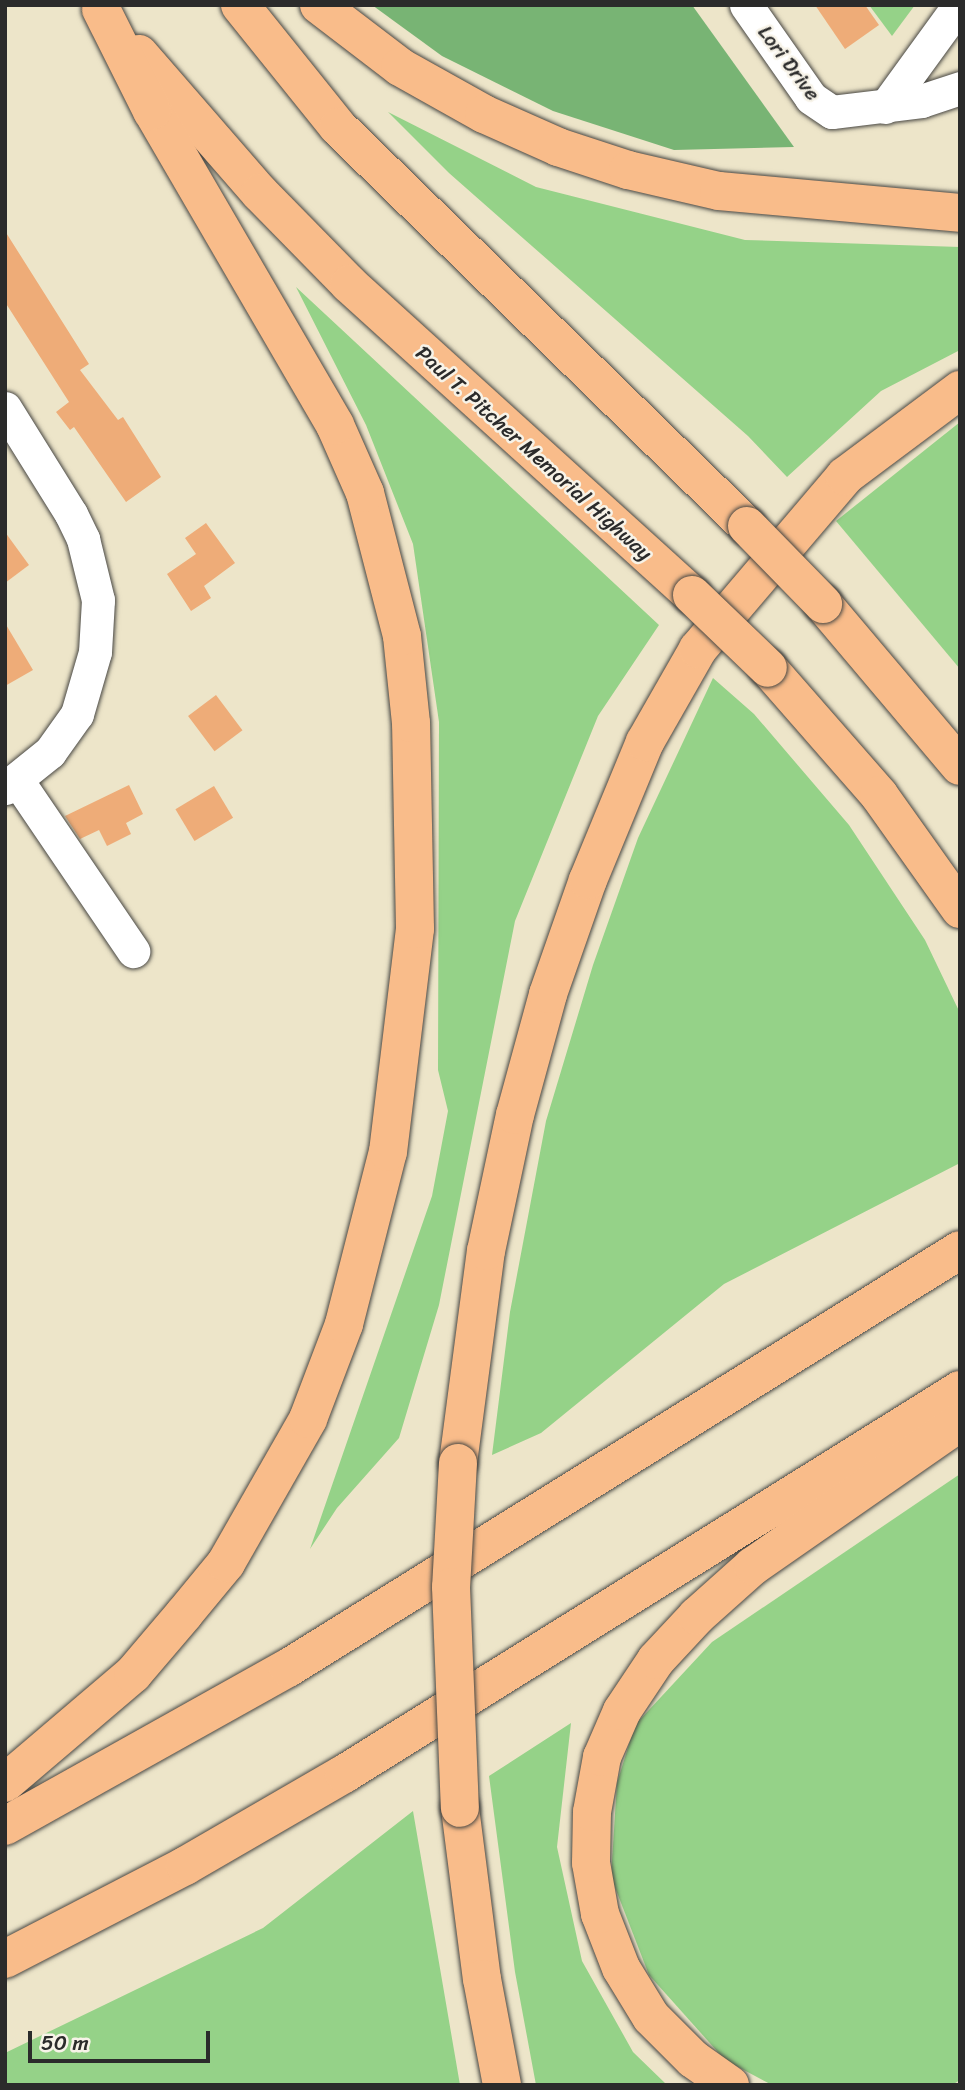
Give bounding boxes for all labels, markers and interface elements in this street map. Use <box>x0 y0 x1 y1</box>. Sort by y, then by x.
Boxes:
street label: Lori Drive <box>753 20 825 106</box>
street label: Paul T. Pitcher Memorial Highway <box>410 340 658 566</box>
scale bar <box>32 2016 214 2060</box>
text: 50 m <box>41 2024 89 2062</box>

